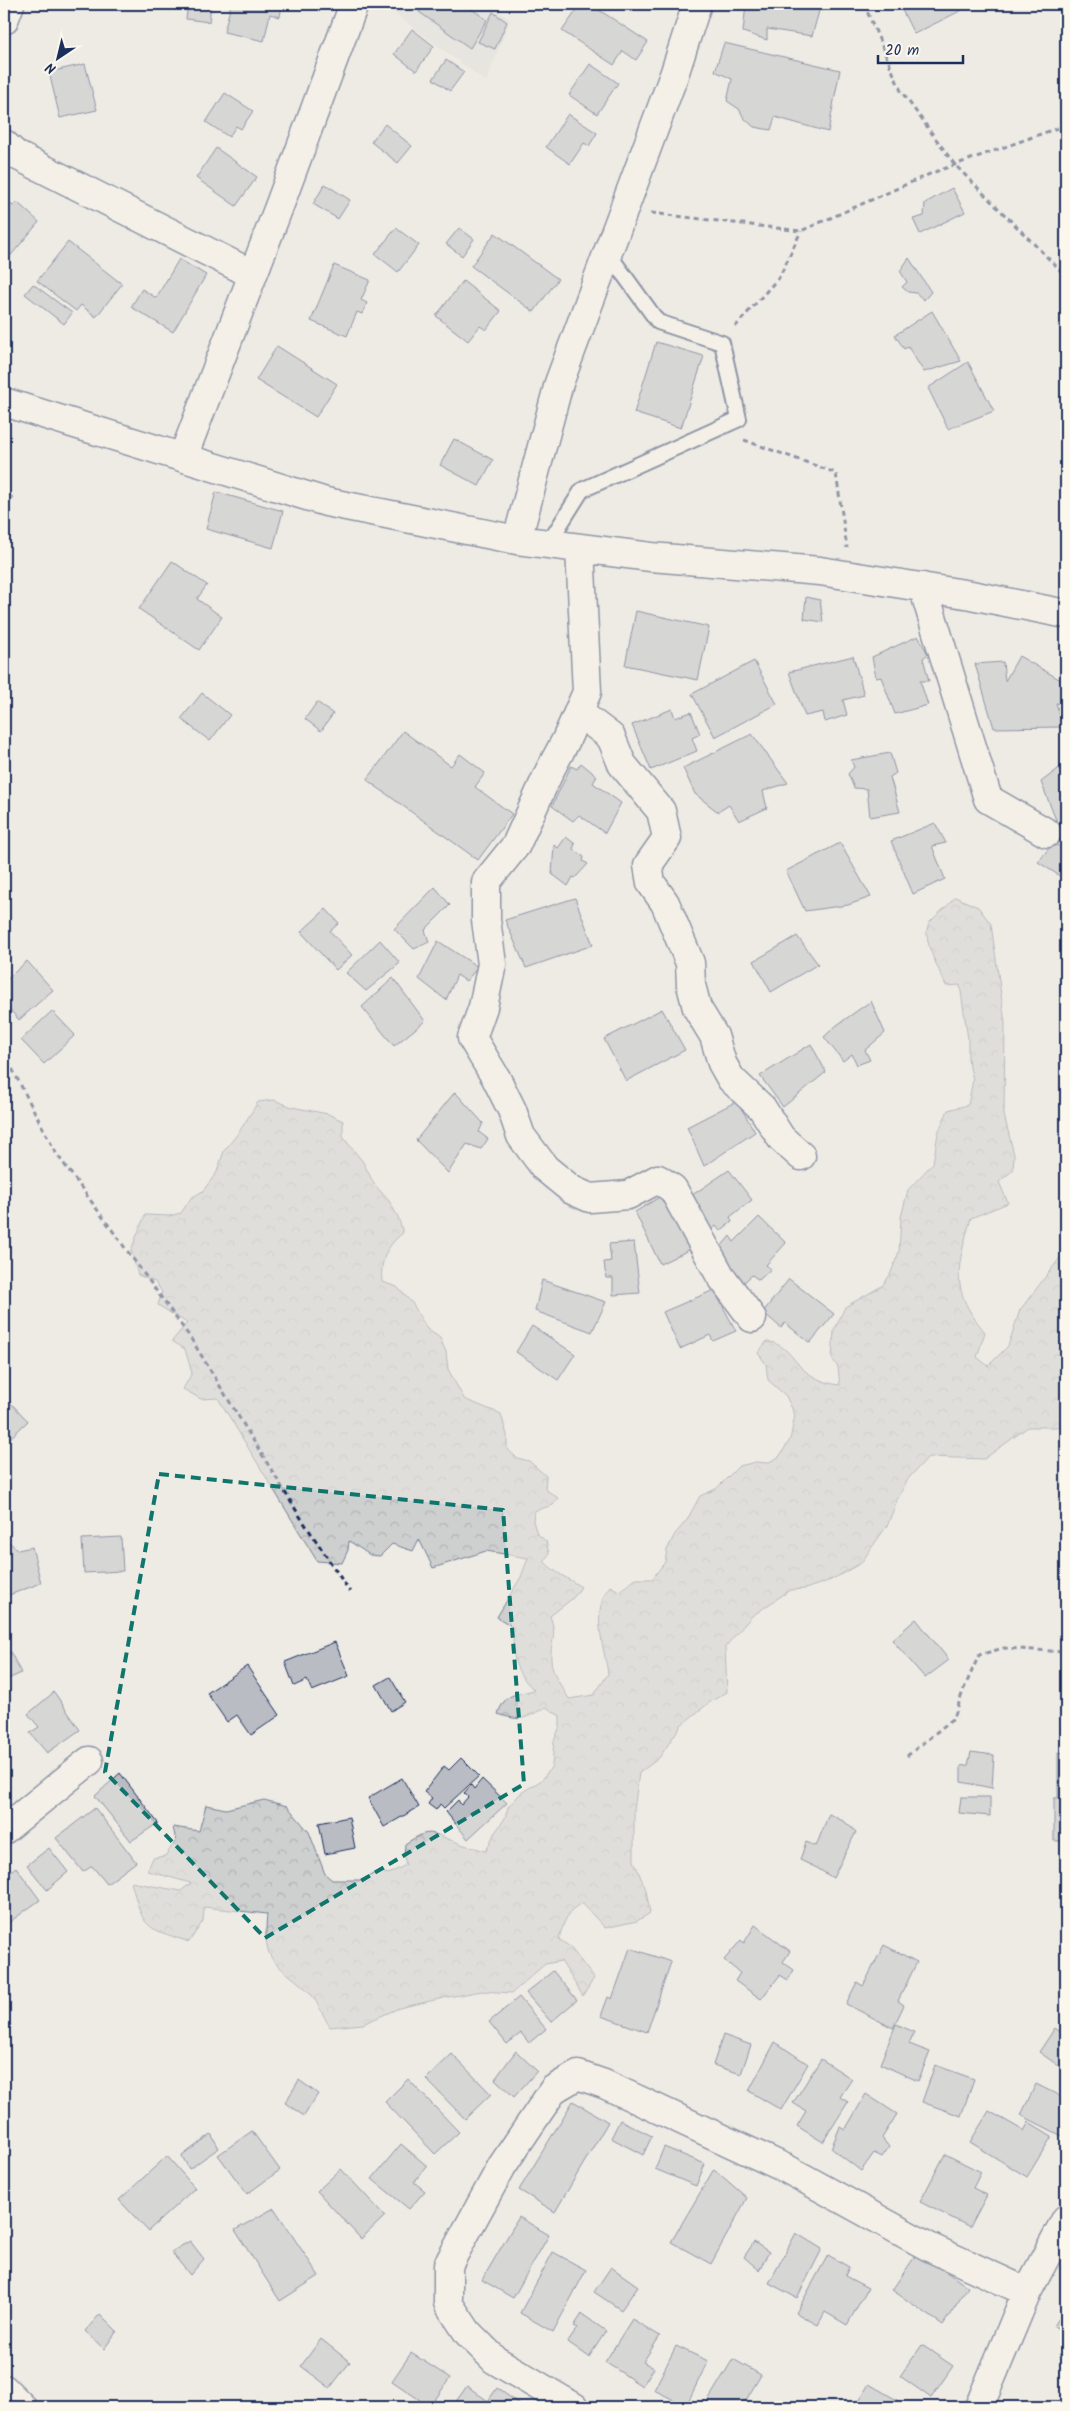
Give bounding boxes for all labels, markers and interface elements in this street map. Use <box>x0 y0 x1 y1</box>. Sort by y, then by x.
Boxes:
north arrow <box>32 32 82 82</box>
scale bar <box>878 32 962 64</box>
text: 20 m <box>885 39 919 63</box>
text: N <box>41 56 61 79</box>

